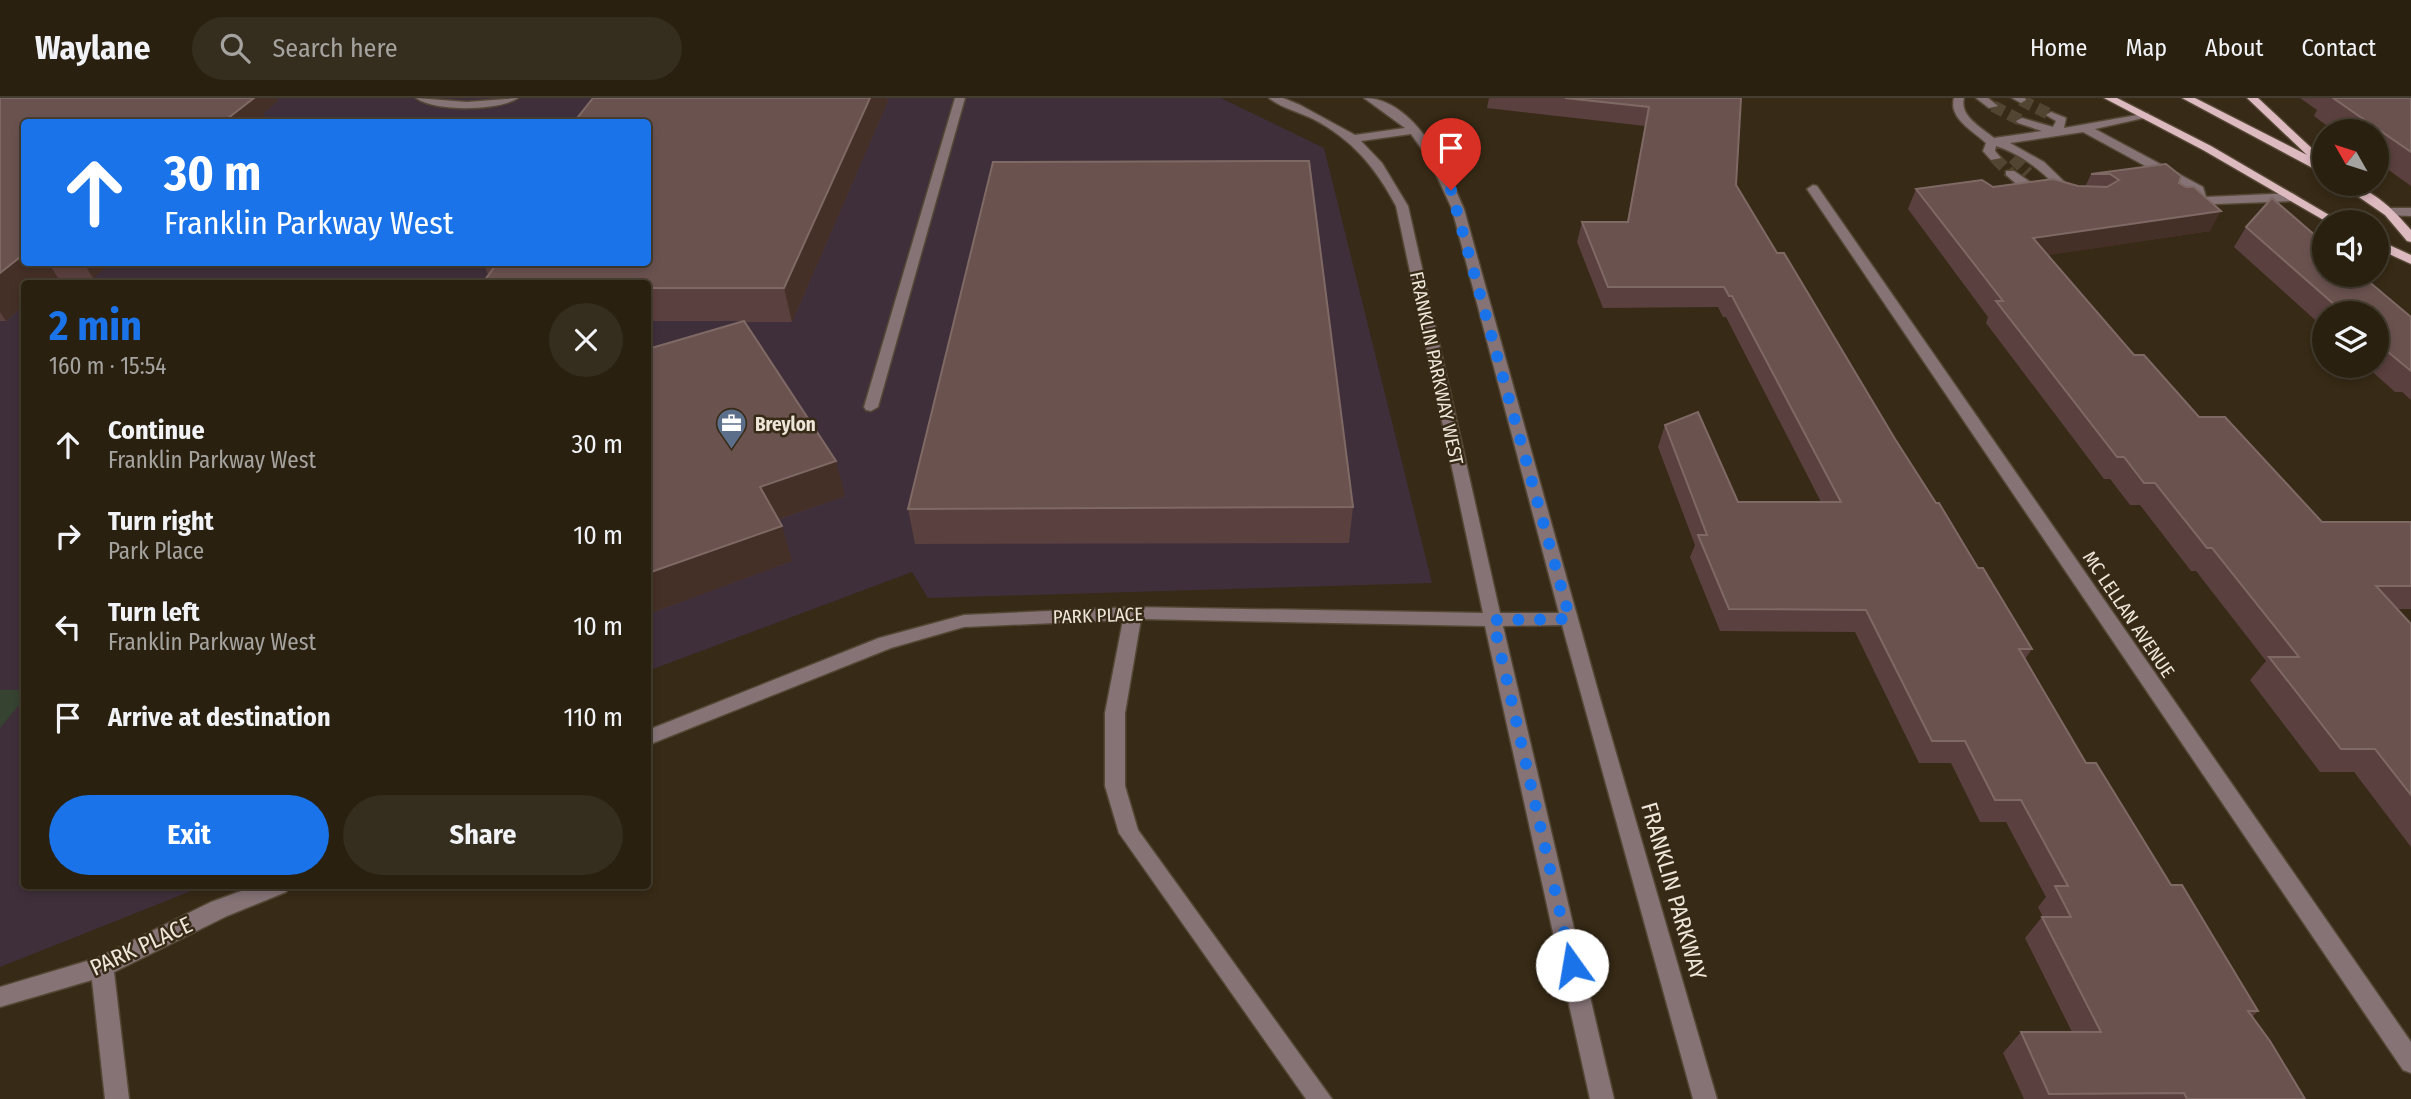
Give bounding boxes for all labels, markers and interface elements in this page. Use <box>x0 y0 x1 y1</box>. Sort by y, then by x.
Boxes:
search box <box>192 17 682 80</box>
text: Waylane <box>35 28 150 68</box>
icon: search <box>216 29 254 67</box>
text: Search here <box>272 33 398 64</box>
text: Home <box>2030 34 2087 62</box>
text: Map <box>2125 34 2167 62</box>
text: About <box>2205 34 2263 62</box>
text: Contact <box>2301 34 2376 62</box>
pin <box>1421 118 1481 190</box>
north arrow <box>2312 119 2389 196</box>
map controls <box>2312 119 2389 378</box>
icon: arrive <box>1432 129 1470 167</box>
text: 30 m <box>164 144 262 203</box>
icon: ahead <box>49 147 140 238</box>
text: Franklin Parkway West <box>164 204 453 242</box>
button: sound <box>2312 210 2389 287</box>
street label: FRANKLIN PARKWAY WEST <box>1405 269 1468 467</box>
text: 2 min <box>49 301 142 351</box>
button: layers <box>2312 301 2389 378</box>
button: close <box>549 303 623 377</box>
text: 160 m · 15:54 <box>49 352 166 380</box>
office icon: Breylon <box>715 407 749 451</box>
place label: Breylon <box>755 413 816 436</box>
text: Continue <box>108 415 205 446</box>
icon: ahead <box>49 426 87 464</box>
text: 30 m <box>572 429 623 460</box>
text: Franklin Parkway West <box>108 446 316 474</box>
text: Turn right <box>108 506 214 537</box>
icon: right <box>49 517 87 555</box>
text: 10 m <box>573 520 623 551</box>
text: Park Place <box>108 537 204 565</box>
street label: MC LELLAN AVENUE <box>2078 547 2179 682</box>
text: Turn left <box>108 597 200 628</box>
street label: PARK PLACE <box>1052 602 1144 629</box>
icon: left <box>49 608 87 646</box>
text: 10 m <box>573 611 623 642</box>
text: Franklin Parkway West <box>108 628 316 656</box>
icon: arrive <box>49 699 87 737</box>
text: Arrive at destination <box>108 702 331 733</box>
text: 110 m <box>563 702 623 733</box>
button: Exit <box>49 795 329 875</box>
button: Share <box>343 795 623 875</box>
street label: FRANKLIN PARKWAY <box>1635 799 1713 984</box>
street label: PARK PLACE <box>85 910 197 982</box>
position arrow <box>1535 928 1609 1002</box>

